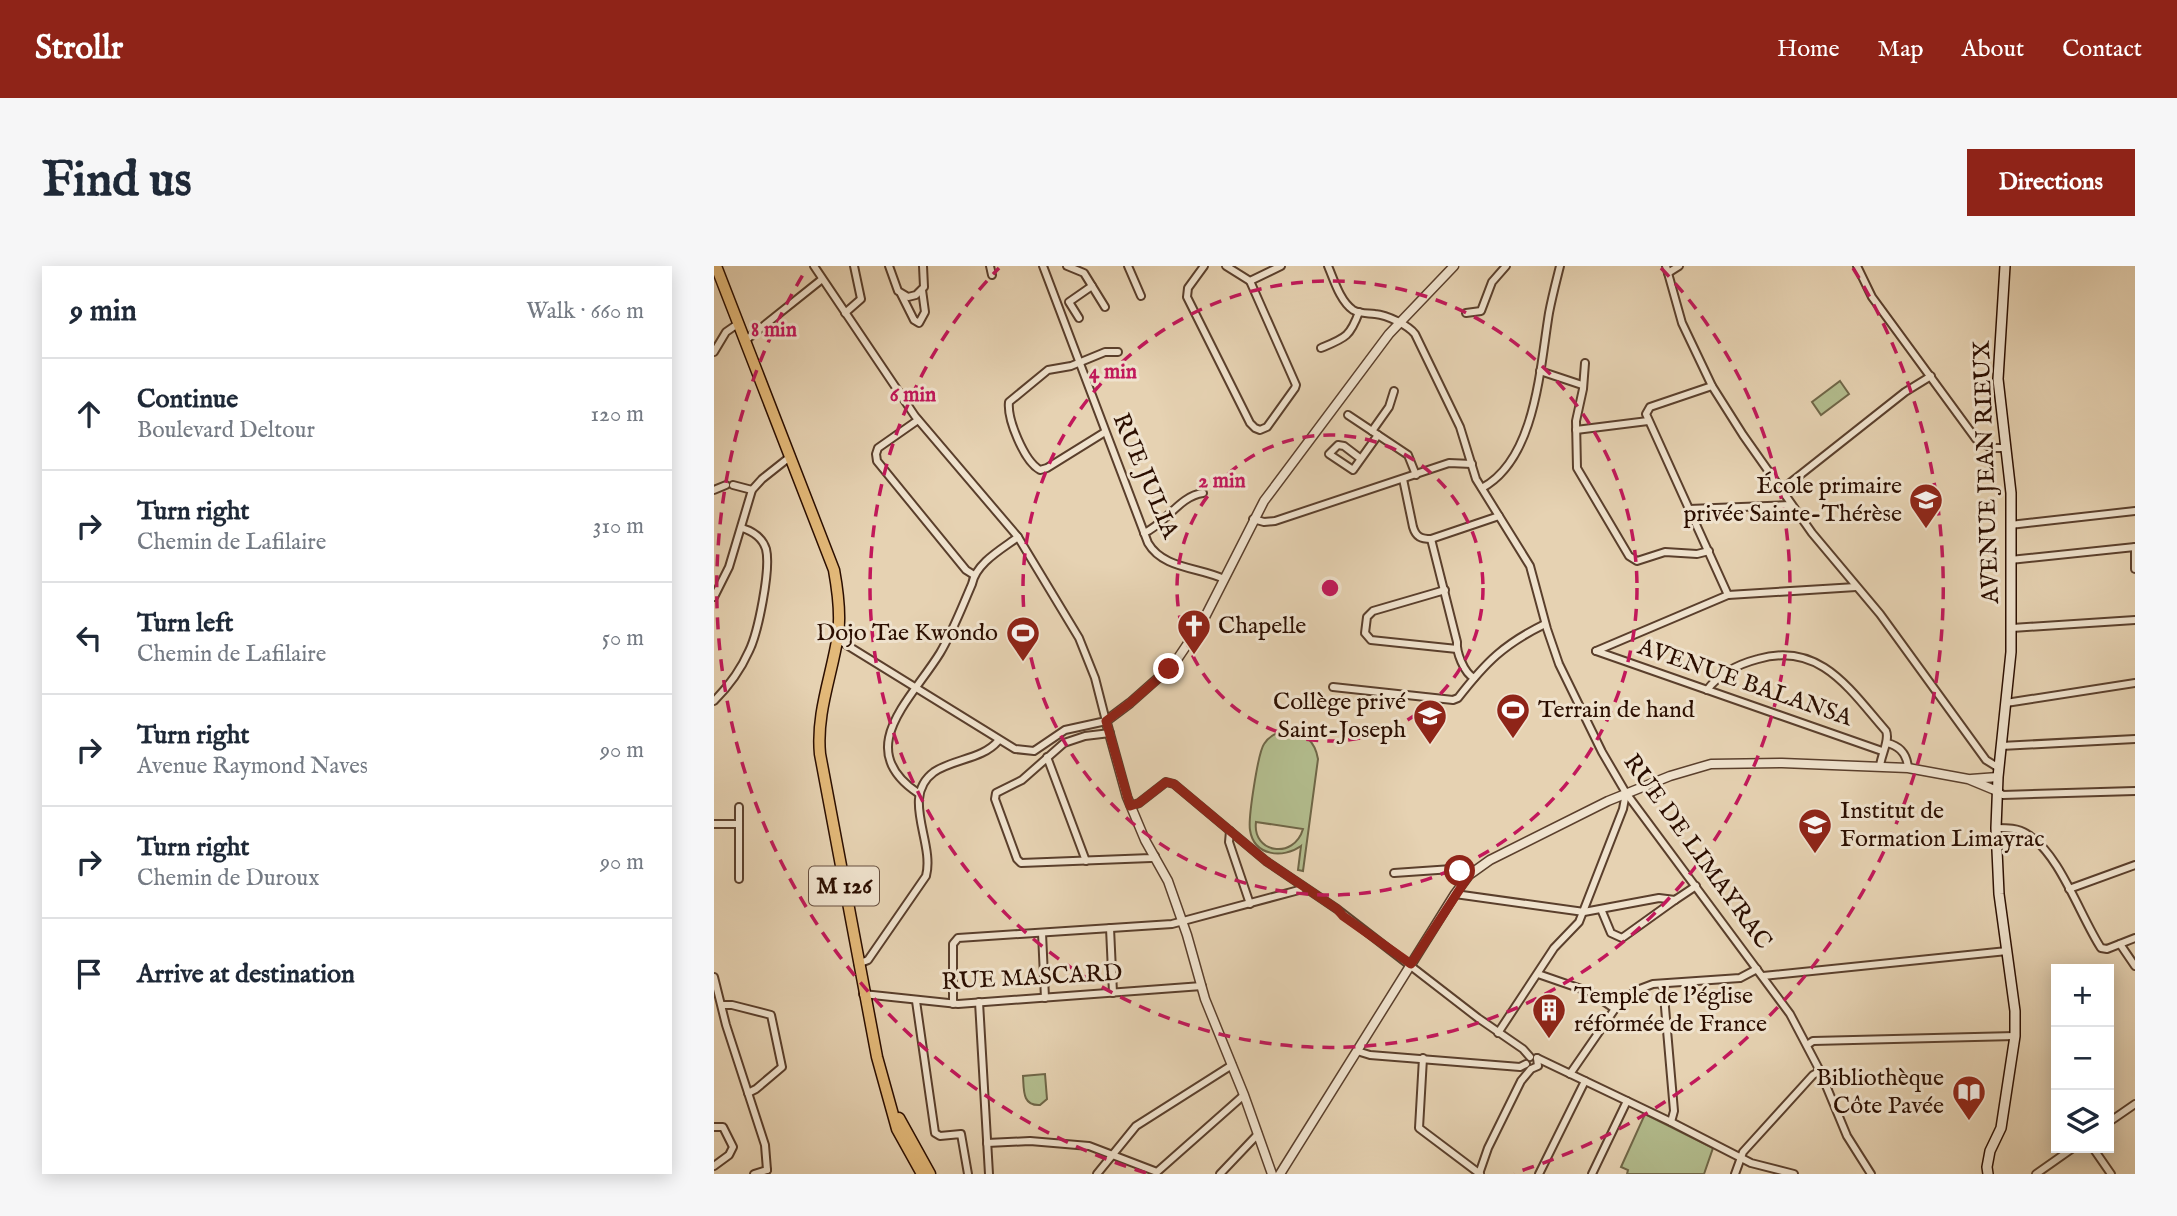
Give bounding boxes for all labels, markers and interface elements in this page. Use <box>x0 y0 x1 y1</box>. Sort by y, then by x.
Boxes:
text: Strollr <box>35 28 123 70</box>
text: Home <box>1777 34 1840 65</box>
text: Map <box>1878 34 1924 65</box>
text: About <box>1962 34 2024 65</box>
text: Contact <box>2062 34 2142 65</box>
button: Directions <box>1967 149 2135 216</box>
text: Find us <box>42 151 192 213</box>
text: 9 min <box>70 293 137 331</box>
text: Walk · 660 m <box>526 297 644 326</box>
text: 8 min <box>751 317 797 344</box>
street label: AVENUE JEAN RIEUX <box>1967 339 2007 605</box>
text: 4 min <box>1089 359 1137 386</box>
text: 6 min <box>890 382 936 409</box>
text: Continue <box>137 383 238 416</box>
icon: ahead <box>70 395 108 433</box>
text: 120 m <box>591 400 644 429</box>
street label: RUE JULIA <box>1105 409 1186 544</box>
text: Boulevard Deltour <box>137 416 315 445</box>
text: 2 min <box>1198 468 1246 495</box>
place label: École primaire privée Sainte-Thérèse <box>1683 471 1902 530</box>
school or university icon: École primaire privée Sainte-Thérèse <box>1907 481 1945 530</box>
text: Turn right <box>137 495 250 528</box>
icon: right <box>70 507 108 545</box>
text: 310 m <box>593 512 644 541</box>
text: Chemin de Lafilaire <box>137 528 326 557</box>
centre of rings <box>1318 576 1342 600</box>
text: Turn left <box>137 607 234 640</box>
church icon: Chapelle <box>1175 607 1213 656</box>
place label: Chapelle <box>1218 611 1306 642</box>
sports icon: Dojo Tae Kwondo <box>1004 614 1042 663</box>
place label: Dojo Tae Kwondo <box>816 618 998 649</box>
icon: left <box>70 619 108 657</box>
text: 50 m <box>602 624 644 653</box>
street label: AVENUE BALANSA <box>1633 631 1857 735</box>
text: Chemin de Lafilaire <box>137 640 326 669</box>
route end <box>1153 653 1184 684</box>
place label: Collège privé Saint-Joseph <box>1273 687 1406 746</box>
sports icon: Terrain de hand <box>1494 691 1532 740</box>
place label: Terrain de hand <box>1538 695 1695 726</box>
school or university icon: Collège privé Saint-Joseph <box>1411 697 1449 746</box>
text: Turn right <box>137 719 250 752</box>
icon: right <box>70 731 108 769</box>
text: 90 m <box>600 736 644 765</box>
street label: RUE DE LIMAYRAC <box>1616 748 1778 956</box>
text: Avenue Raymond Naves <box>137 752 368 781</box>
place label: Institut de Formation Limayrac <box>1840 796 2044 855</box>
school or university icon: Institut de Formation Limayrac <box>1796 806 1834 855</box>
text: Turn right <box>137 831 250 864</box>
icon: right <box>70 843 108 881</box>
text: 90 m <box>600 848 644 877</box>
route start <box>1444 855 1475 886</box>
text: Chemin de Duroux <box>137 864 319 893</box>
road number: M 126 <box>809 866 879 906</box>
icon: arrive <box>70 955 108 993</box>
text: Arrive at destination <box>137 958 355 991</box>
street label: RUE MASCARD <box>941 958 1123 998</box>
map controls <box>2051 964 2114 1153</box>
button: + <box>2051 964 2114 1027</box>
place label: Temple de l'église réformée de France <box>1574 981 1767 1040</box>
building icon: Temple de l'église réformée de France <box>1530 991 1568 1040</box>
button: − <box>2051 1027 2114 1090</box>
place label: Bibliothèque Côte Pavée <box>1816 1063 1944 1122</box>
library icon: Bibliothèque Côte Pavée <box>1950 1073 1988 1122</box>
button: layers <box>2051 1090 2114 1153</box>

